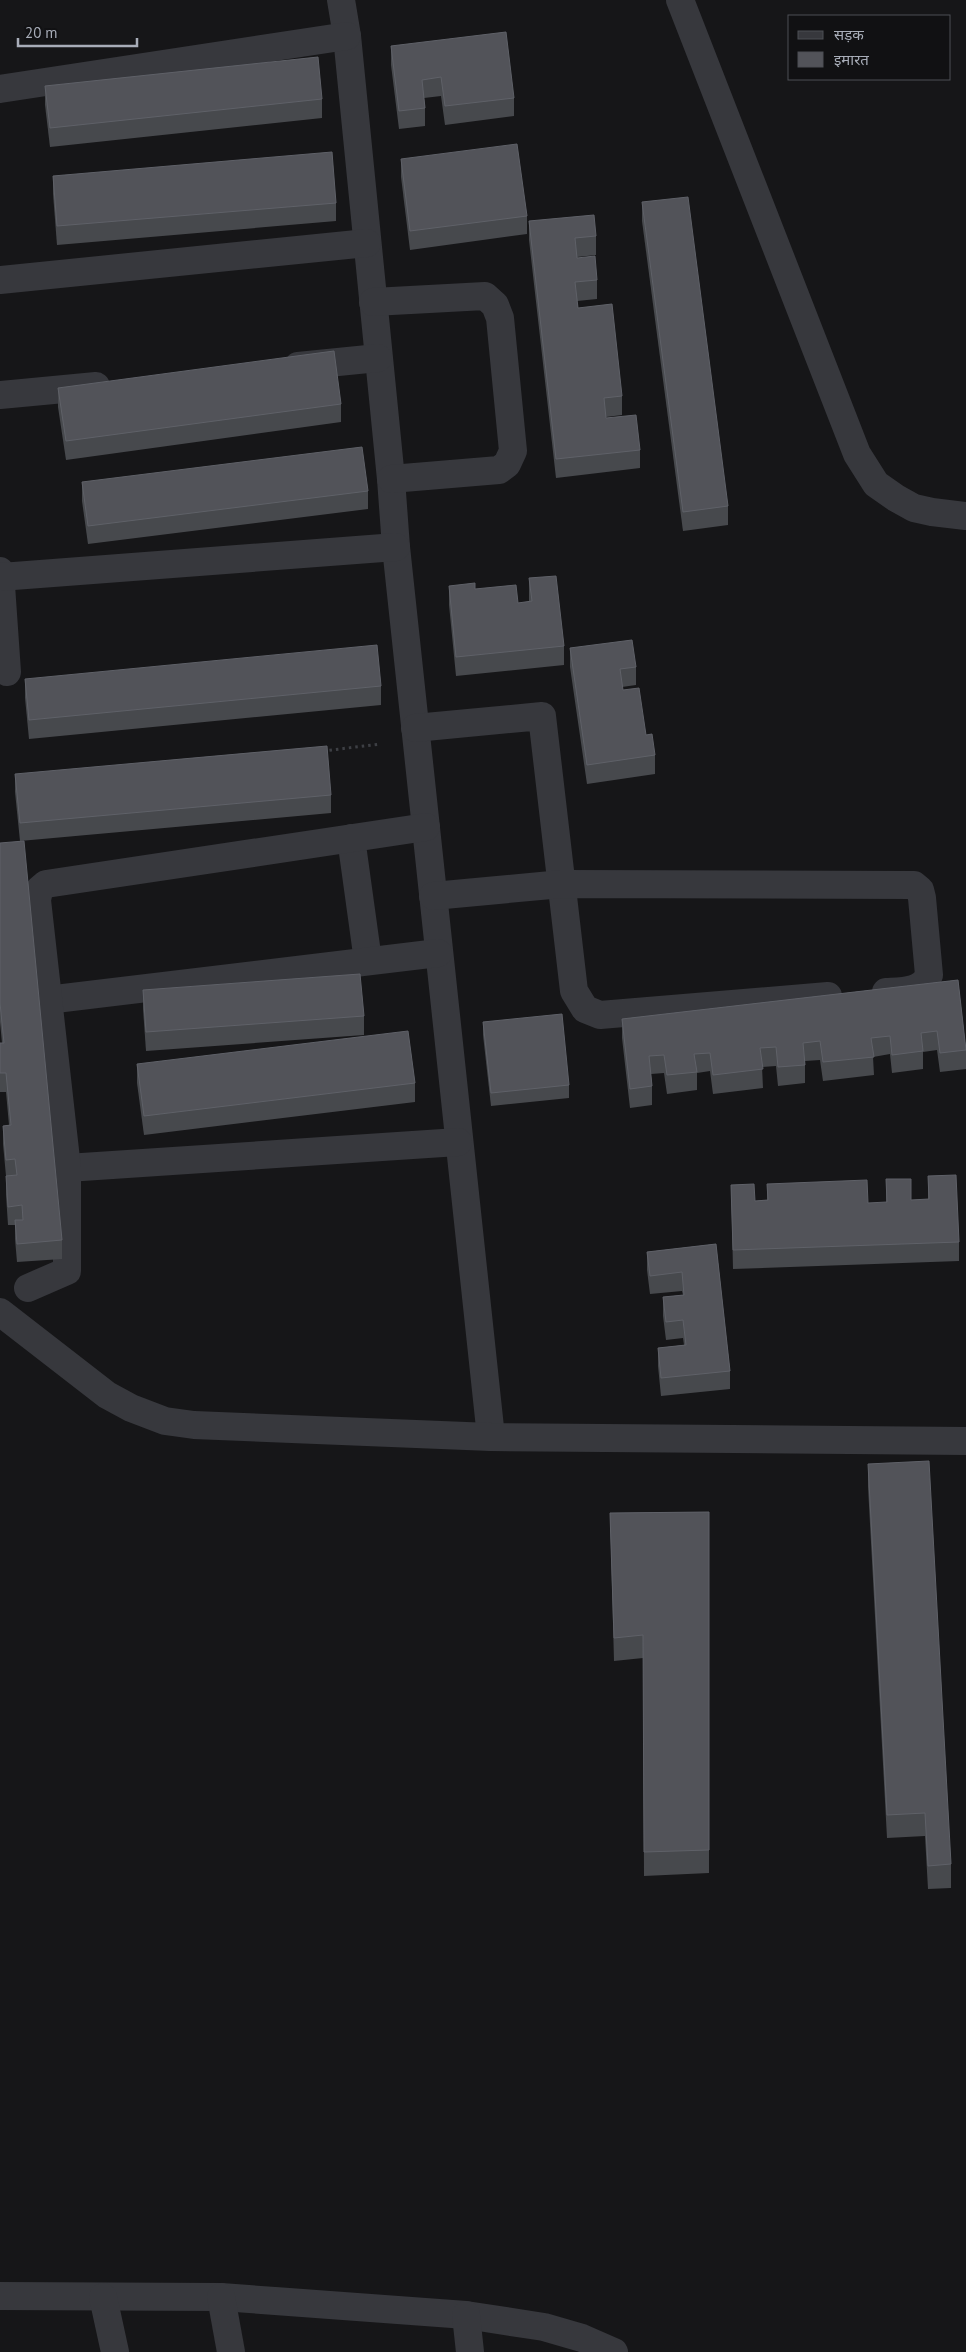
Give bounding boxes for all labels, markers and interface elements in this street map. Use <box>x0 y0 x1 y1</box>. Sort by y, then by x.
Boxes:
scale bar <box>18 15 136 47</box>
legend <box>788 15 951 80</box>
text: 20 m <box>25 23 58 42</box>
text: सड़क <box>834 25 864 44</box>
text: इमारत <box>834 50 869 69</box>

